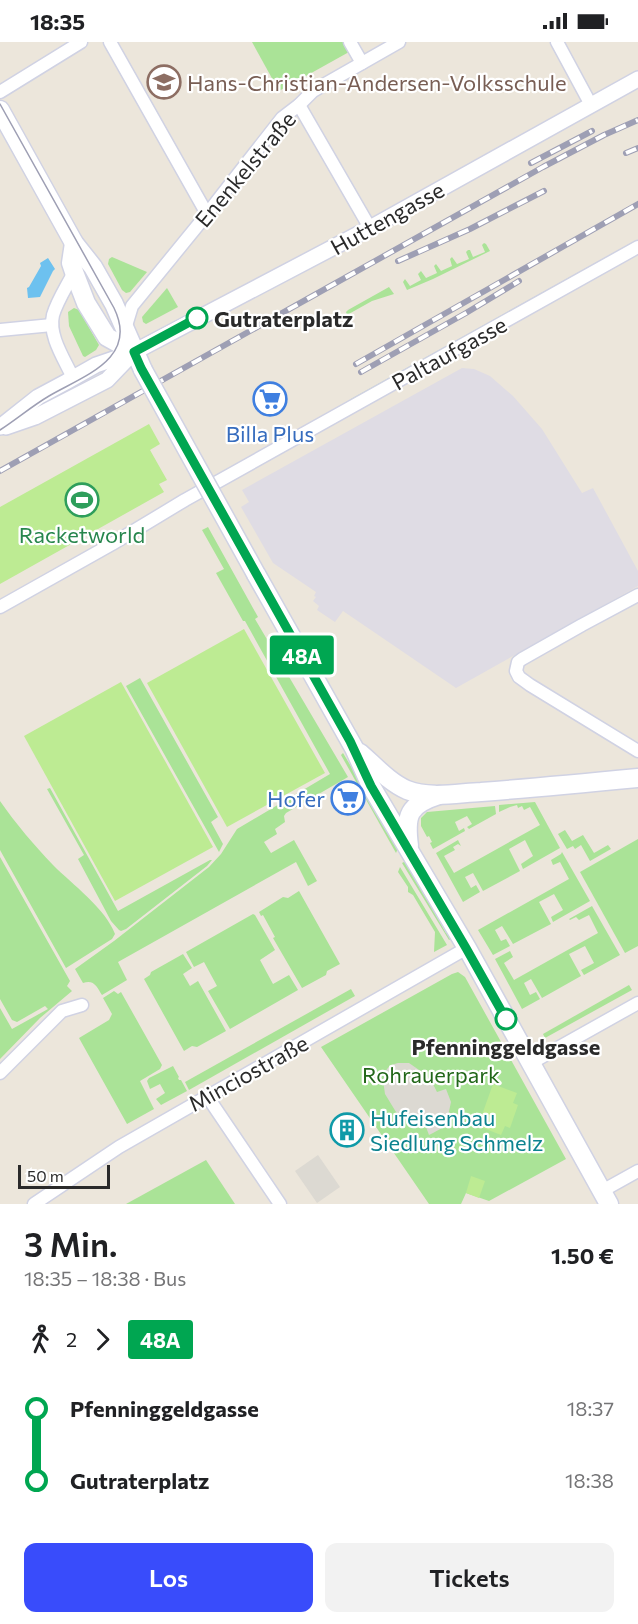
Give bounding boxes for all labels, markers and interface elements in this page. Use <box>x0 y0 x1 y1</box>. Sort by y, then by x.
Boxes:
text: 18:35 <box>30 8 85 35</box>
school or university icon: Hans-Christian-Andersen-Volksschule <box>146 64 182 100</box>
place label: Hans-Christian-Andersen-Volksschule <box>187 69 567 96</box>
street label: Enenkelstraße <box>189 106 301 232</box>
street label: Huttengasse <box>325 176 449 260</box>
place label: Gutraterplatz <box>214 305 353 332</box>
marker: Gutraterplatz <box>186 307 208 329</box>
street label: Paltaufgasse <box>387 310 511 396</box>
supermarket icon: Billa Plus <box>252 381 288 417</box>
place label: Billa Plus <box>226 420 314 447</box>
sports icon: Racketworld <box>64 482 100 518</box>
place label: Racketworld <box>19 521 145 548</box>
line badge: 48A <box>268 636 336 674</box>
text: 48A <box>282 643 322 668</box>
supermarket icon: Hofer <box>330 780 366 816</box>
place label: Hofer <box>267 785 325 812</box>
marker: Pfenninggeldgasse <box>495 1008 517 1030</box>
street label: Minciostraße <box>183 1029 313 1117</box>
place label: Pfenninggeldgasse <box>412 1033 600 1060</box>
park label: Rohrauerpark <box>362 1061 500 1088</box>
place label: Hufeisenbau Siedlung Schmelz <box>370 1104 543 1156</box>
building icon: Hufeisenbau Siedlung Schmelz <box>329 1112 365 1148</box>
scale bar <box>18 1162 110 1190</box>
text: 50 m <box>27 1166 64 1185</box>
text: 3 Min. <box>24 1223 118 1264</box>
text: 1.50 € <box>551 1242 614 1269</box>
text: 18:35 – 18:38 · Bus <box>24 1266 186 1290</box>
icon: walk <box>24 1323 57 1356</box>
icon: forward <box>86 1323 119 1356</box>
text: 2 <box>66 1327 77 1351</box>
text: 48A <box>140 1327 181 1352</box>
text: Pfenninggeldgasse <box>70 1395 259 1422</box>
text: 18:37 <box>567 1396 614 1420</box>
text: Gutraterplatz <box>70 1467 209 1494</box>
text: 18:38 <box>565 1468 614 1492</box>
button: Los <box>24 1543 313 1612</box>
button: Tickets <box>325 1543 614 1612</box>

